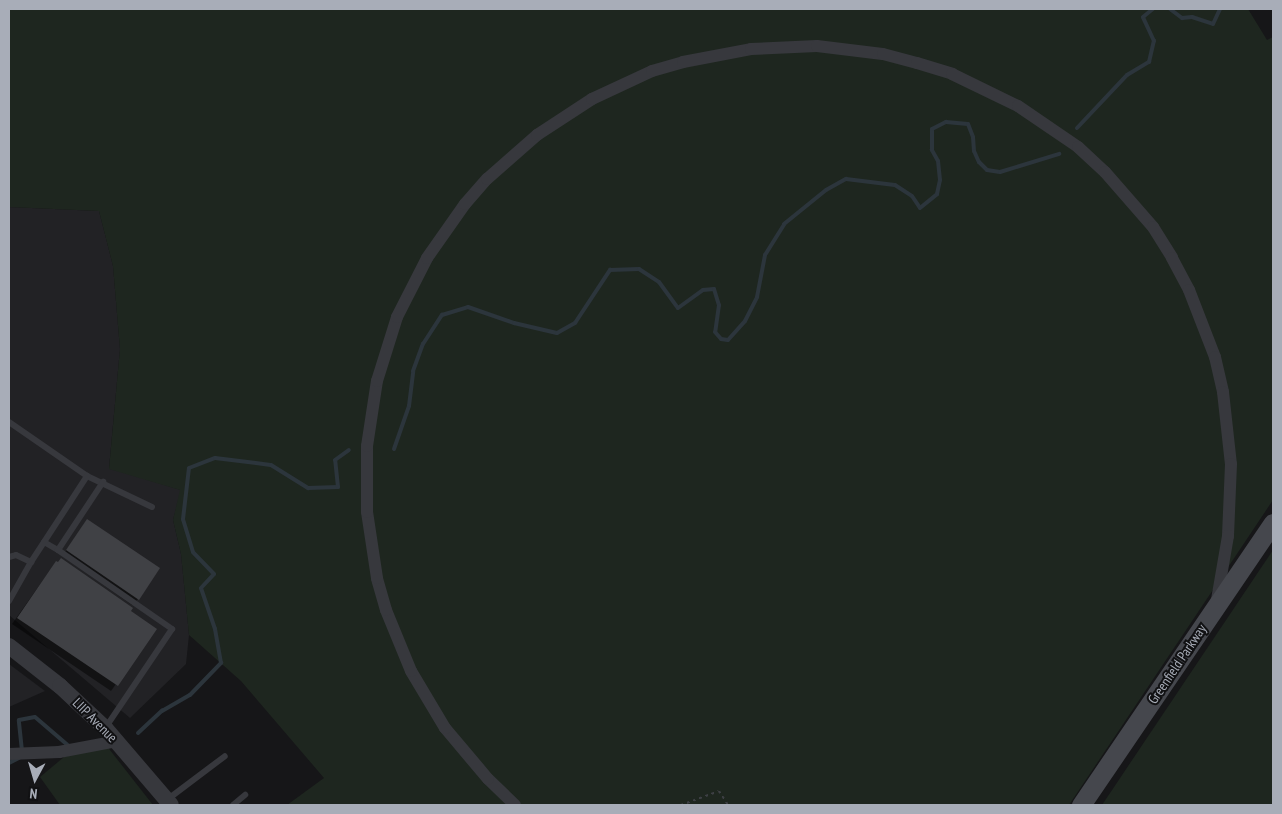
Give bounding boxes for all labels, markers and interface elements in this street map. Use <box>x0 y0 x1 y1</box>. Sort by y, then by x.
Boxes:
street label: Greenfield Parkway <box>1144 621 1210 707</box>
street label: LIIP Avenue <box>69 694 121 746</box>
north arrow <box>10 754 60 804</box>
text: N <box>29 785 38 803</box>

